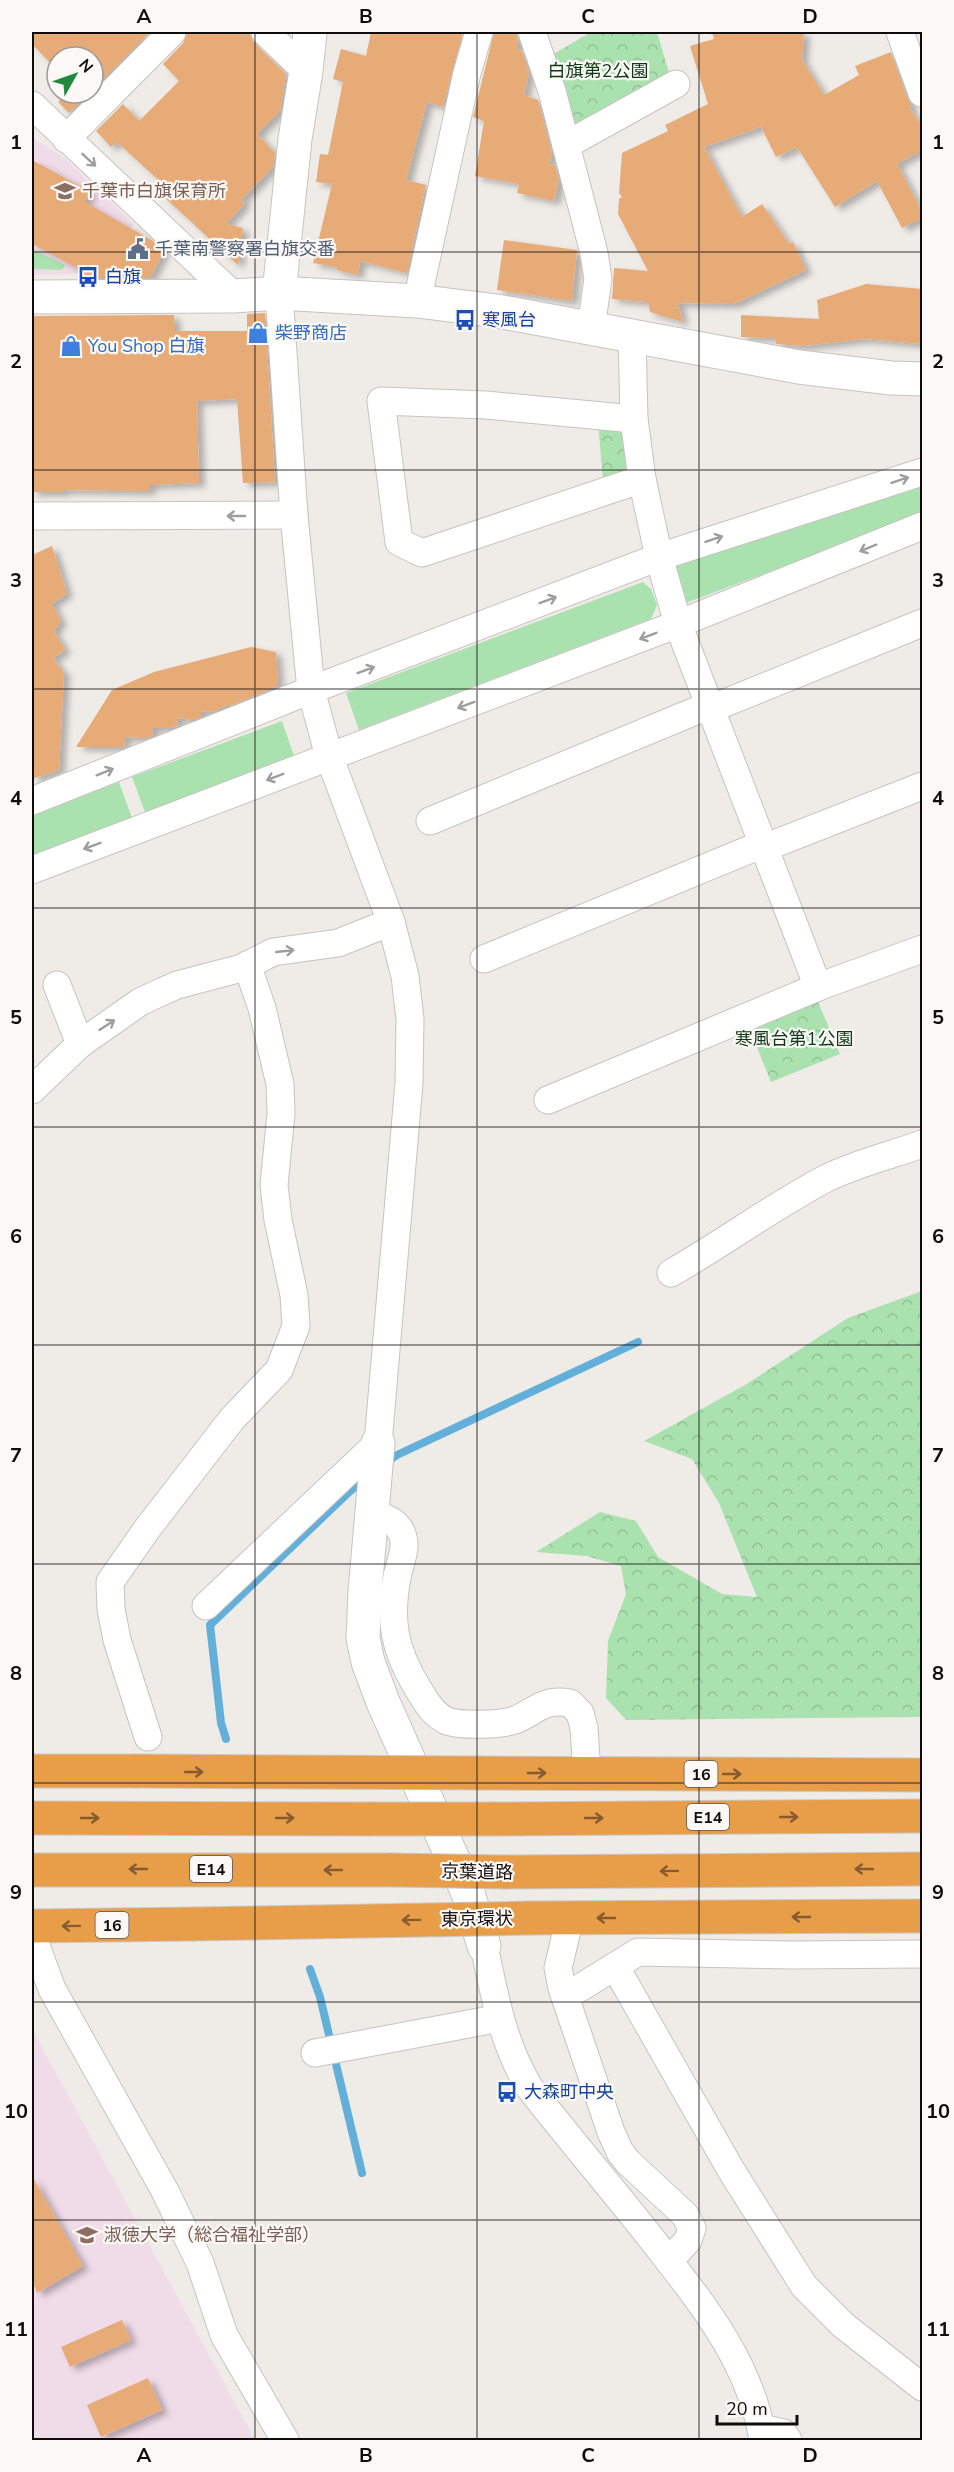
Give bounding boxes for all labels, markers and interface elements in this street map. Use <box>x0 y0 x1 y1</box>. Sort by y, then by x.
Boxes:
text: A <box>137 3 152 30</box>
text: B <box>359 3 373 30</box>
text: C <box>581 3 595 30</box>
text: D <box>802 3 818 30</box>
north arrow <box>45 45 105 105</box>
text: N <box>73 54 98 78</box>
park label: 白旗第2公園 <box>548 59 648 83</box>
text: 1 <box>10 129 22 156</box>
text: 1 <box>932 129 944 156</box>
one-way arrow <box>81 153 96 167</box>
school or university icon: 千葉市白旗保育所 <box>53 179 77 203</box>
place label: 千葉市白旗保育所 <box>82 179 226 203</box>
public building icon: 千葉南警察署白旗交番 <box>126 237 150 261</box>
place label: 千葉南警察署白旗交番 <box>155 237 335 261</box>
bus stop icon: 白旗 <box>76 265 100 289</box>
place label: 白旗 <box>105 265 141 289</box>
bus stop icon: 寒風台 <box>453 308 477 332</box>
place label: 寒風台 <box>482 308 536 332</box>
shop icon: 柴野商店 <box>246 321 270 345</box>
place label: 柴野商店 <box>275 321 347 345</box>
shop icon: You Shop 白旗 <box>59 334 83 358</box>
place label: You Shop 白旗 <box>87 334 204 358</box>
text: 2 <box>10 348 22 375</box>
text: 2 <box>932 348 944 375</box>
one-way arrow <box>890 473 909 484</box>
one-way arrow <box>226 510 246 522</box>
one-way arrow <box>704 533 723 544</box>
one-way arrow <box>859 543 878 554</box>
text: 3 <box>10 567 22 594</box>
text: 3 <box>932 567 944 594</box>
one-way arrow <box>538 594 557 605</box>
one-way arrow <box>639 631 658 642</box>
one-way arrow <box>356 664 375 675</box>
one-way arrow <box>457 700 475 711</box>
one-way arrow <box>96 766 114 777</box>
one-way arrow <box>266 772 284 783</box>
text: 4 <box>10 785 22 812</box>
text: 4 <box>932 785 944 812</box>
one-way arrow <box>84 842 102 853</box>
one-way arrow <box>275 945 295 956</box>
text: 5 <box>10 1004 22 1031</box>
text: 5 <box>932 1004 944 1031</box>
one-way arrow <box>98 1019 115 1031</box>
park label: 寒風台第1公園 <box>735 1027 853 1051</box>
text: 6 <box>10 1223 22 1250</box>
text: 6 <box>932 1223 944 1250</box>
text: 7 <box>10 1442 22 1469</box>
text: 7 <box>932 1442 944 1469</box>
text: 8 <box>10 1660 22 1687</box>
text: 8 <box>932 1660 944 1687</box>
road number: 16 <box>684 1761 718 1787</box>
one-way arrow <box>184 1766 204 1778</box>
one-way arrow <box>527 1767 547 1779</box>
one-way arrow <box>722 1768 742 1780</box>
road number: E14 <box>687 1804 729 1830</box>
one-way arrow <box>778 1811 798 1823</box>
one-way arrow <box>79 1812 99 1824</box>
one-way arrow <box>274 1812 294 1824</box>
one-way arrow <box>583 1812 603 1824</box>
road number: E14 <box>190 1856 232 1882</box>
street label: 京葉道路 <box>441 1859 513 1885</box>
one-way arrow <box>128 1863 148 1875</box>
one-way arrow <box>855 1863 875 1875</box>
one-way arrow <box>323 1864 343 1876</box>
one-way arrow <box>660 1865 680 1876</box>
text: 9 <box>10 1879 22 1906</box>
text: 9 <box>932 1879 944 1906</box>
street label: 東京環状 <box>441 1906 513 1932</box>
one-way arrow <box>792 1911 812 1923</box>
road number: 16 <box>96 1912 128 1938</box>
one-way arrow <box>597 1912 617 1924</box>
one-way arrow <box>401 1915 421 1926</box>
one-way arrow <box>62 1920 82 1932</box>
bus stop icon: 大森町中央 <box>495 2080 519 2104</box>
place label: 大森町中央 <box>524 2080 614 2104</box>
text: 10 <box>4 2098 28 2125</box>
text: 10 <box>926 2098 950 2125</box>
school or university icon: 淑徳大学（総合福祉学部） <box>75 2223 99 2247</box>
place label: 淑徳大学（総合福祉学部） <box>104 2223 320 2247</box>
text: 11 <box>4 2316 28 2343</box>
text: 11 <box>926 2316 950 2343</box>
scale bar <box>717 2388 796 2426</box>
text: 20 m <box>726 2397 768 2421</box>
text: A <box>137 2442 152 2469</box>
text: B <box>359 2442 373 2469</box>
text: C <box>581 2442 595 2469</box>
text: D <box>802 2442 818 2469</box>

